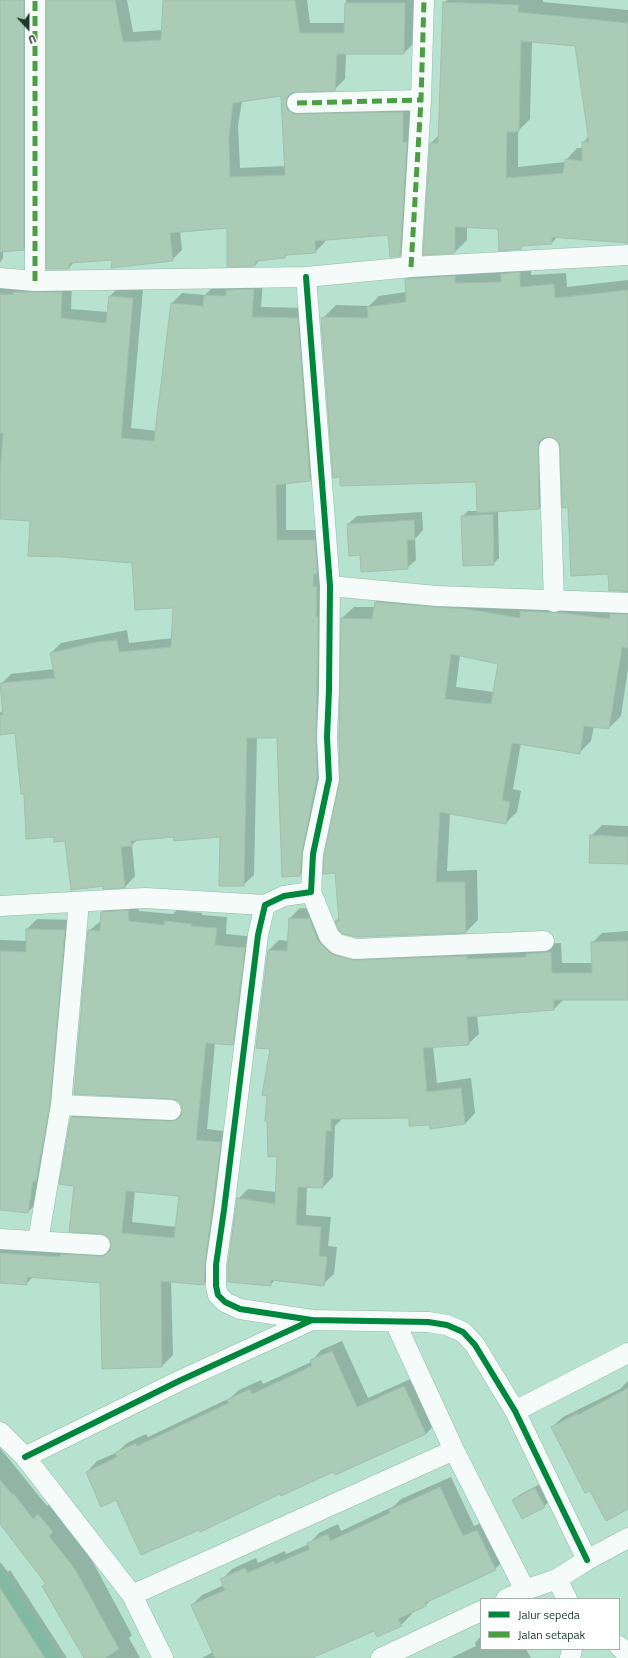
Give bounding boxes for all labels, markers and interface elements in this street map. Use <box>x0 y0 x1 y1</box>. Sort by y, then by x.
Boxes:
north arrow <box>8 8 48 48</box>
text: U <box>26 30 39 48</box>
legend <box>480 1598 620 1650</box>
text: Jalur sepeda <box>518 1605 580 1624</box>
text: Jalan setapak <box>518 1625 585 1644</box>

